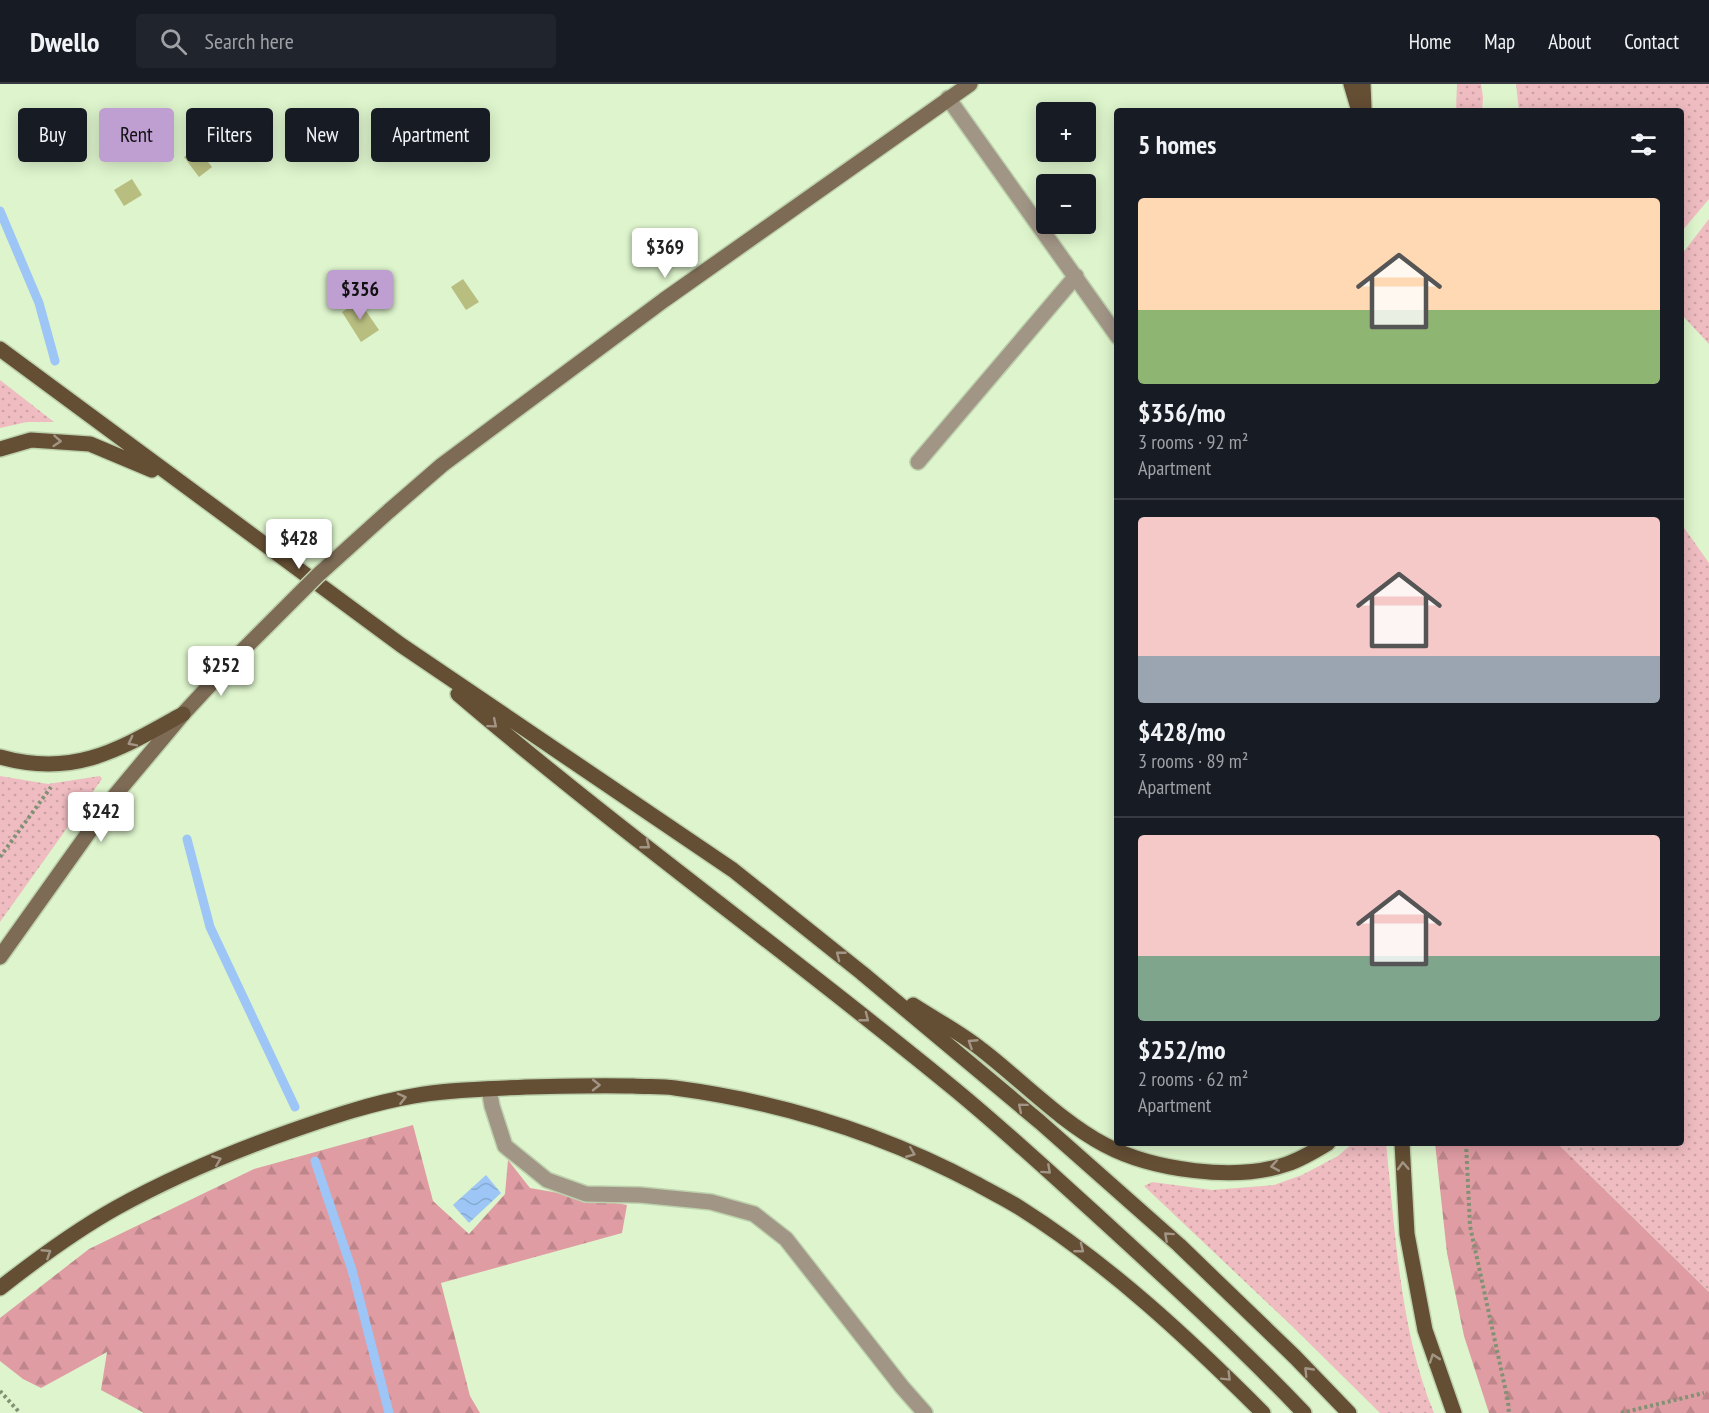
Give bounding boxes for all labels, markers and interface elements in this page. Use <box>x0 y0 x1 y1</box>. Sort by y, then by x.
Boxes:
search box <box>136 14 556 68</box>
text: Dwello <box>30 23 100 60</box>
icon: search <box>157 25 190 58</box>
text: Search here <box>205 27 294 55</box>
text: Home <box>1409 28 1451 55</box>
text: Map <box>1484 28 1515 55</box>
text: About <box>1548 28 1591 55</box>
text: Contact <box>1624 28 1679 55</box>
map controls <box>1036 102 1096 234</box>
button: + <box>1036 102 1096 162</box>
chip: Buy <box>18 108 87 162</box>
chip: Rent <box>99 108 174 162</box>
chip: Filters <box>186 108 273 162</box>
chip: New <box>285 108 359 162</box>
chip: Apartment <box>371 108 490 162</box>
text: 5 homes <box>1138 128 1216 161</box>
icon: filters <box>1627 128 1660 161</box>
button: − <box>1036 174 1096 234</box>
pin: $369 <box>629 228 701 279</box>
text: $369 <box>646 234 684 260</box>
icon: home <box>1345 237 1453 345</box>
pin: $356 <box>324 270 396 321</box>
text: $356 <box>341 276 379 302</box>
text: $356/mo <box>1138 396 1226 429</box>
text: 3 rooms · 92 m² <box>1138 429 1248 455</box>
one-way arrow <box>53 435 62 448</box>
text: Apartment <box>1138 455 1211 481</box>
pin: $428 <box>263 519 335 570</box>
text: $428 <box>280 525 318 551</box>
icon: home <box>1345 556 1453 664</box>
pin: $252 <box>185 646 257 697</box>
text: $252 <box>202 652 240 678</box>
text: $428/mo <box>1138 715 1226 748</box>
one-way arrow <box>486 717 497 728</box>
one-way arrow <box>127 735 138 747</box>
text: 3 rooms · 89 m² <box>1138 748 1248 774</box>
text: Apartment <box>1138 774 1211 800</box>
pin: $242 <box>65 792 137 843</box>
text: $242 <box>82 798 120 824</box>
one-way arrow <box>639 838 650 849</box>
icon: home <box>1345 874 1453 982</box>
one-way arrow <box>835 952 846 963</box>
one-way arrow <box>858 1010 869 1021</box>
text: $252/mo <box>1138 1033 1226 1066</box>
one-way arrow <box>968 1039 979 1050</box>
text: 2 rooms · 62 m² <box>1138 1066 1248 1092</box>
one-way arrow <box>592 1079 601 1092</box>
text: Apartment <box>1138 1092 1211 1118</box>
one-way arrow <box>397 1093 407 1106</box>
one-way arrow <box>1018 1103 1029 1114</box>
one-way arrow <box>905 1146 916 1158</box>
one-way arrow <box>211 1155 222 1167</box>
one-way arrow <box>1270 1160 1279 1172</box>
one-way arrow <box>1397 1162 1410 1171</box>
one-way arrow <box>1040 1163 1051 1174</box>
one-way arrow <box>1164 1232 1175 1243</box>
one-way arrow <box>1073 1242 1084 1253</box>
one-way arrow <box>40 1249 51 1260</box>
one-way arrow <box>1429 1353 1442 1364</box>
one-way arrow <box>1305 1367 1316 1378</box>
one-way arrow <box>1219 1369 1230 1380</box>

